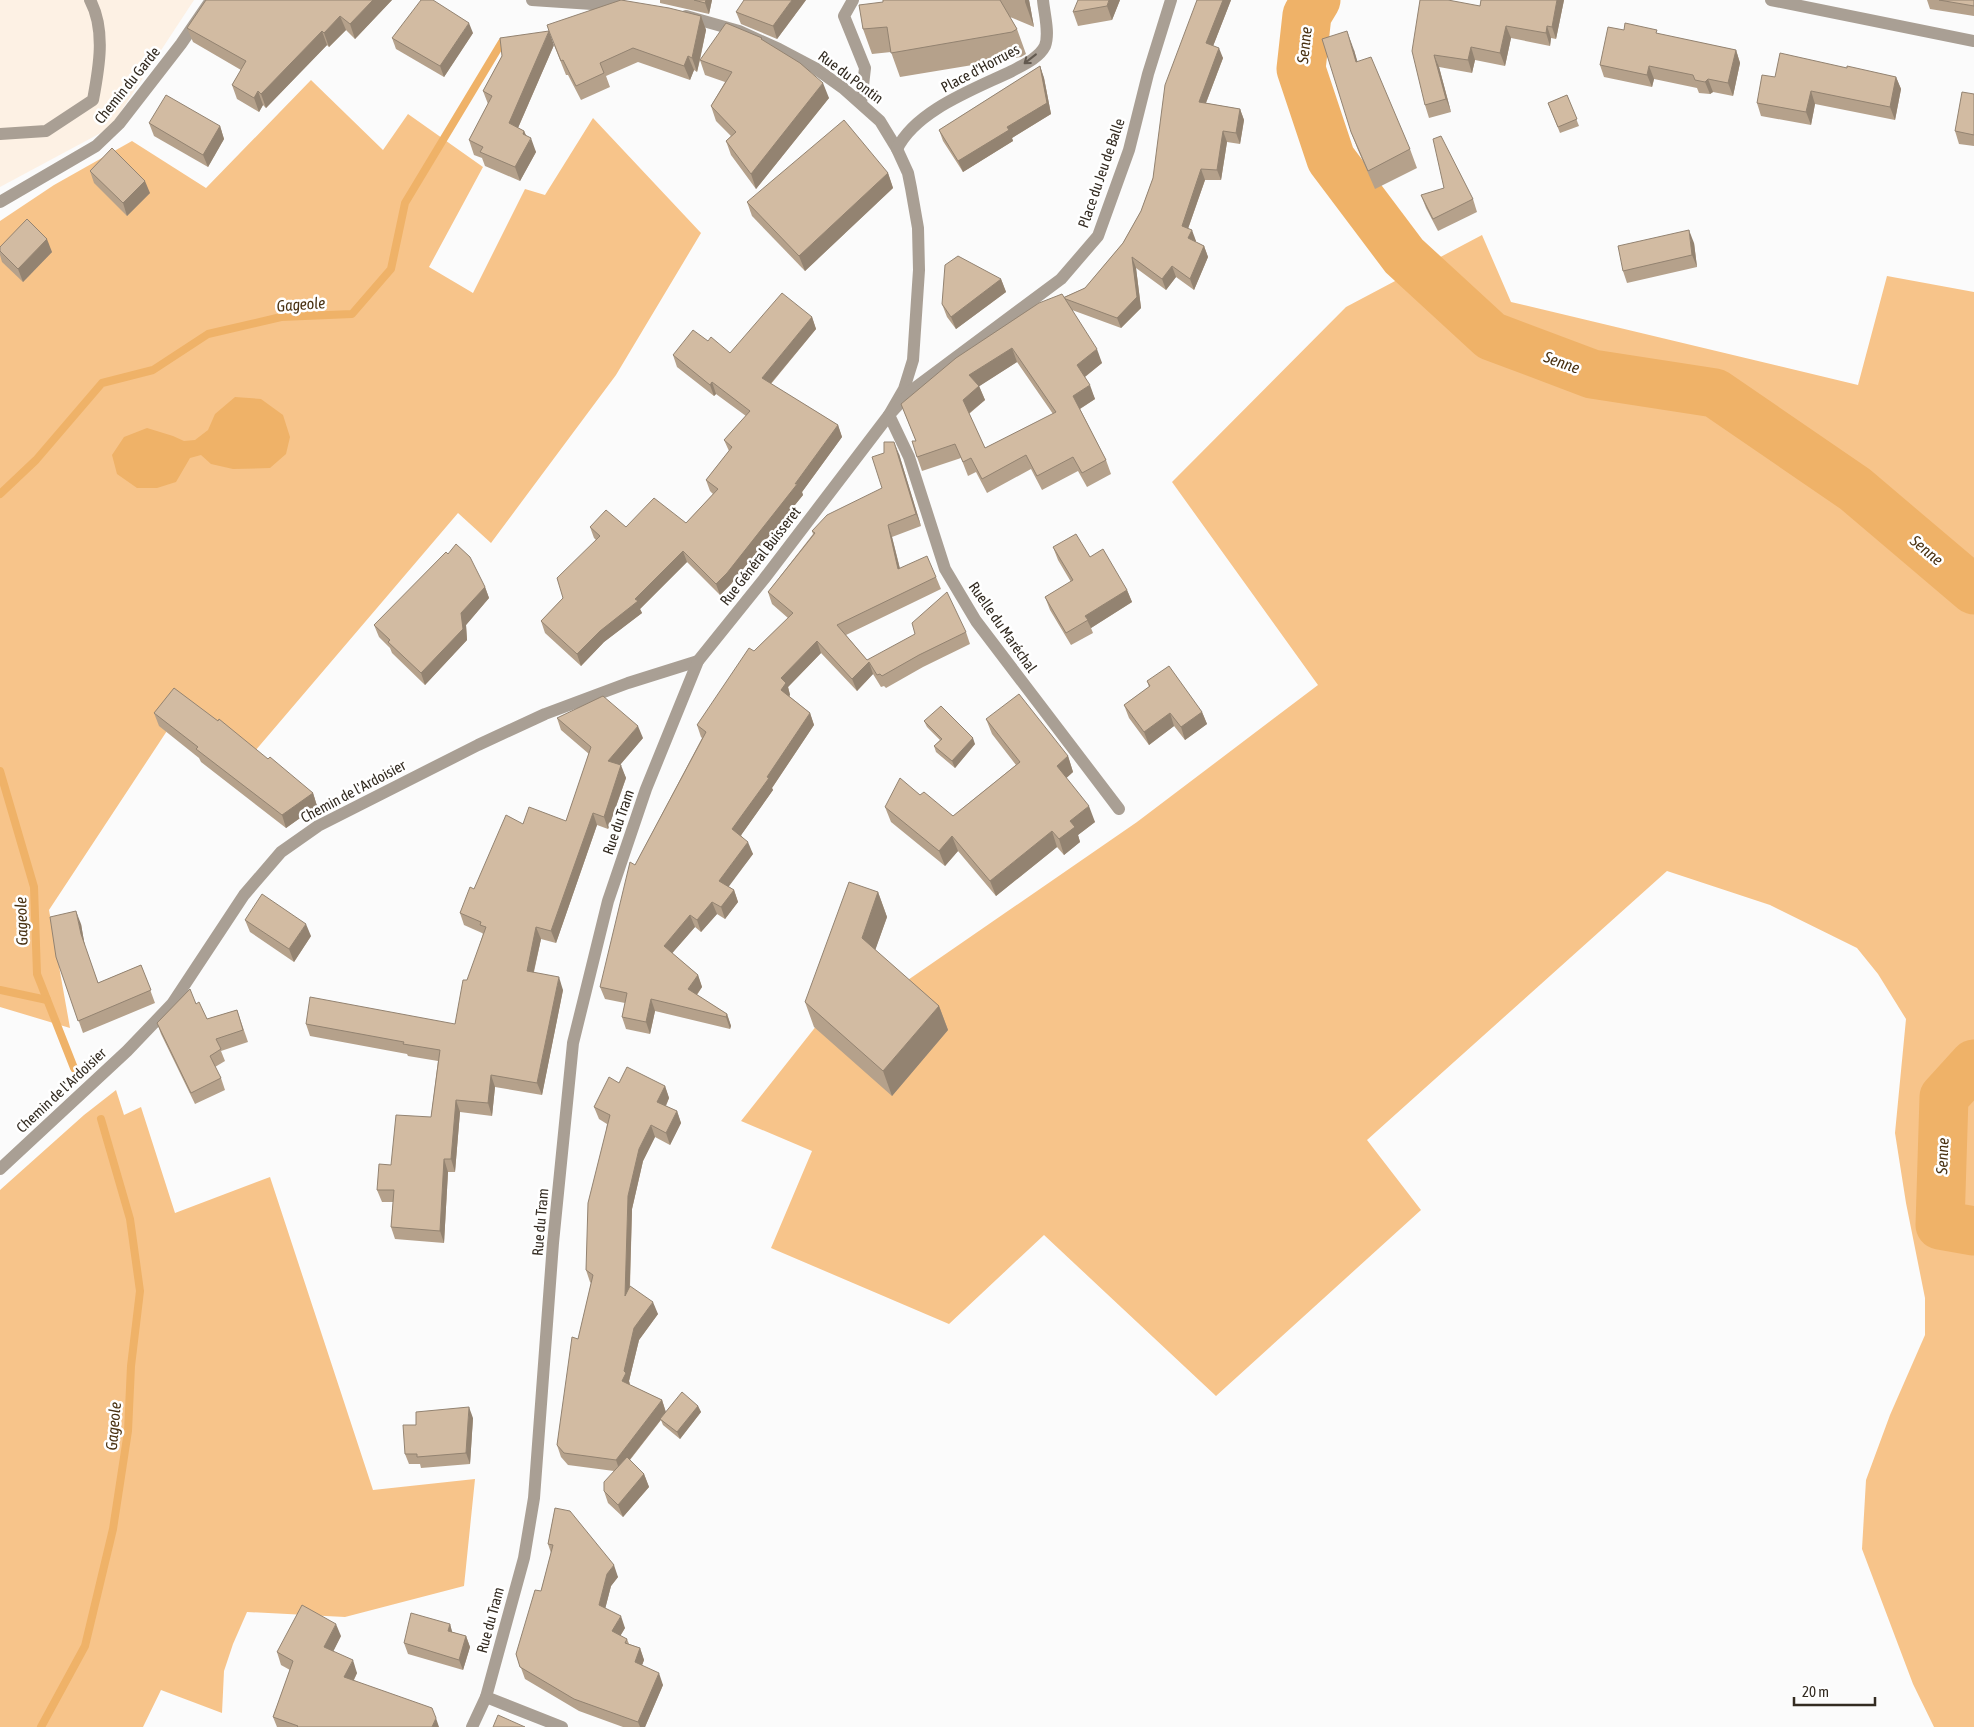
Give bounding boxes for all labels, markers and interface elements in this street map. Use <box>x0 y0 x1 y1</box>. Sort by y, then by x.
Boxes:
water label: Senne <box>1293 26 1315 65</box>
street label: Place d'Horrues <box>938 40 1022 96</box>
street label: Chemin du Garde <box>91 43 163 127</box>
street label: Rue du Pontin <box>815 47 887 107</box>
one-way arrow <box>1024 54 1037 65</box>
street label: Place du Jeu de Balle <box>1074 116 1128 230</box>
water label: Gageole <box>276 293 326 316</box>
water label: Senne <box>1541 347 1582 377</box>
street label: Rue Général Buisseret <box>716 503 804 609</box>
water label: Senne <box>1906 531 1947 569</box>
street label: Ruelle du Maréchal <box>965 578 1041 676</box>
street label: Chemin de l'Ardoisier <box>298 756 409 826</box>
street label: Rue du Tram <box>599 787 637 857</box>
water label: Gageole <box>11 896 32 946</box>
street label: Chemin de l'Ardoisier <box>13 1044 110 1136</box>
water label: Senne <box>1932 1137 1952 1176</box>
street label: Rue du Tram <box>529 1188 551 1256</box>
water label: Gageole <box>102 1401 125 1451</box>
street label: Rue du Tram <box>473 1585 507 1655</box>
scale bar <box>1794 1674 1875 1706</box>
text: 20 m <box>1802 1683 1829 1700</box>

